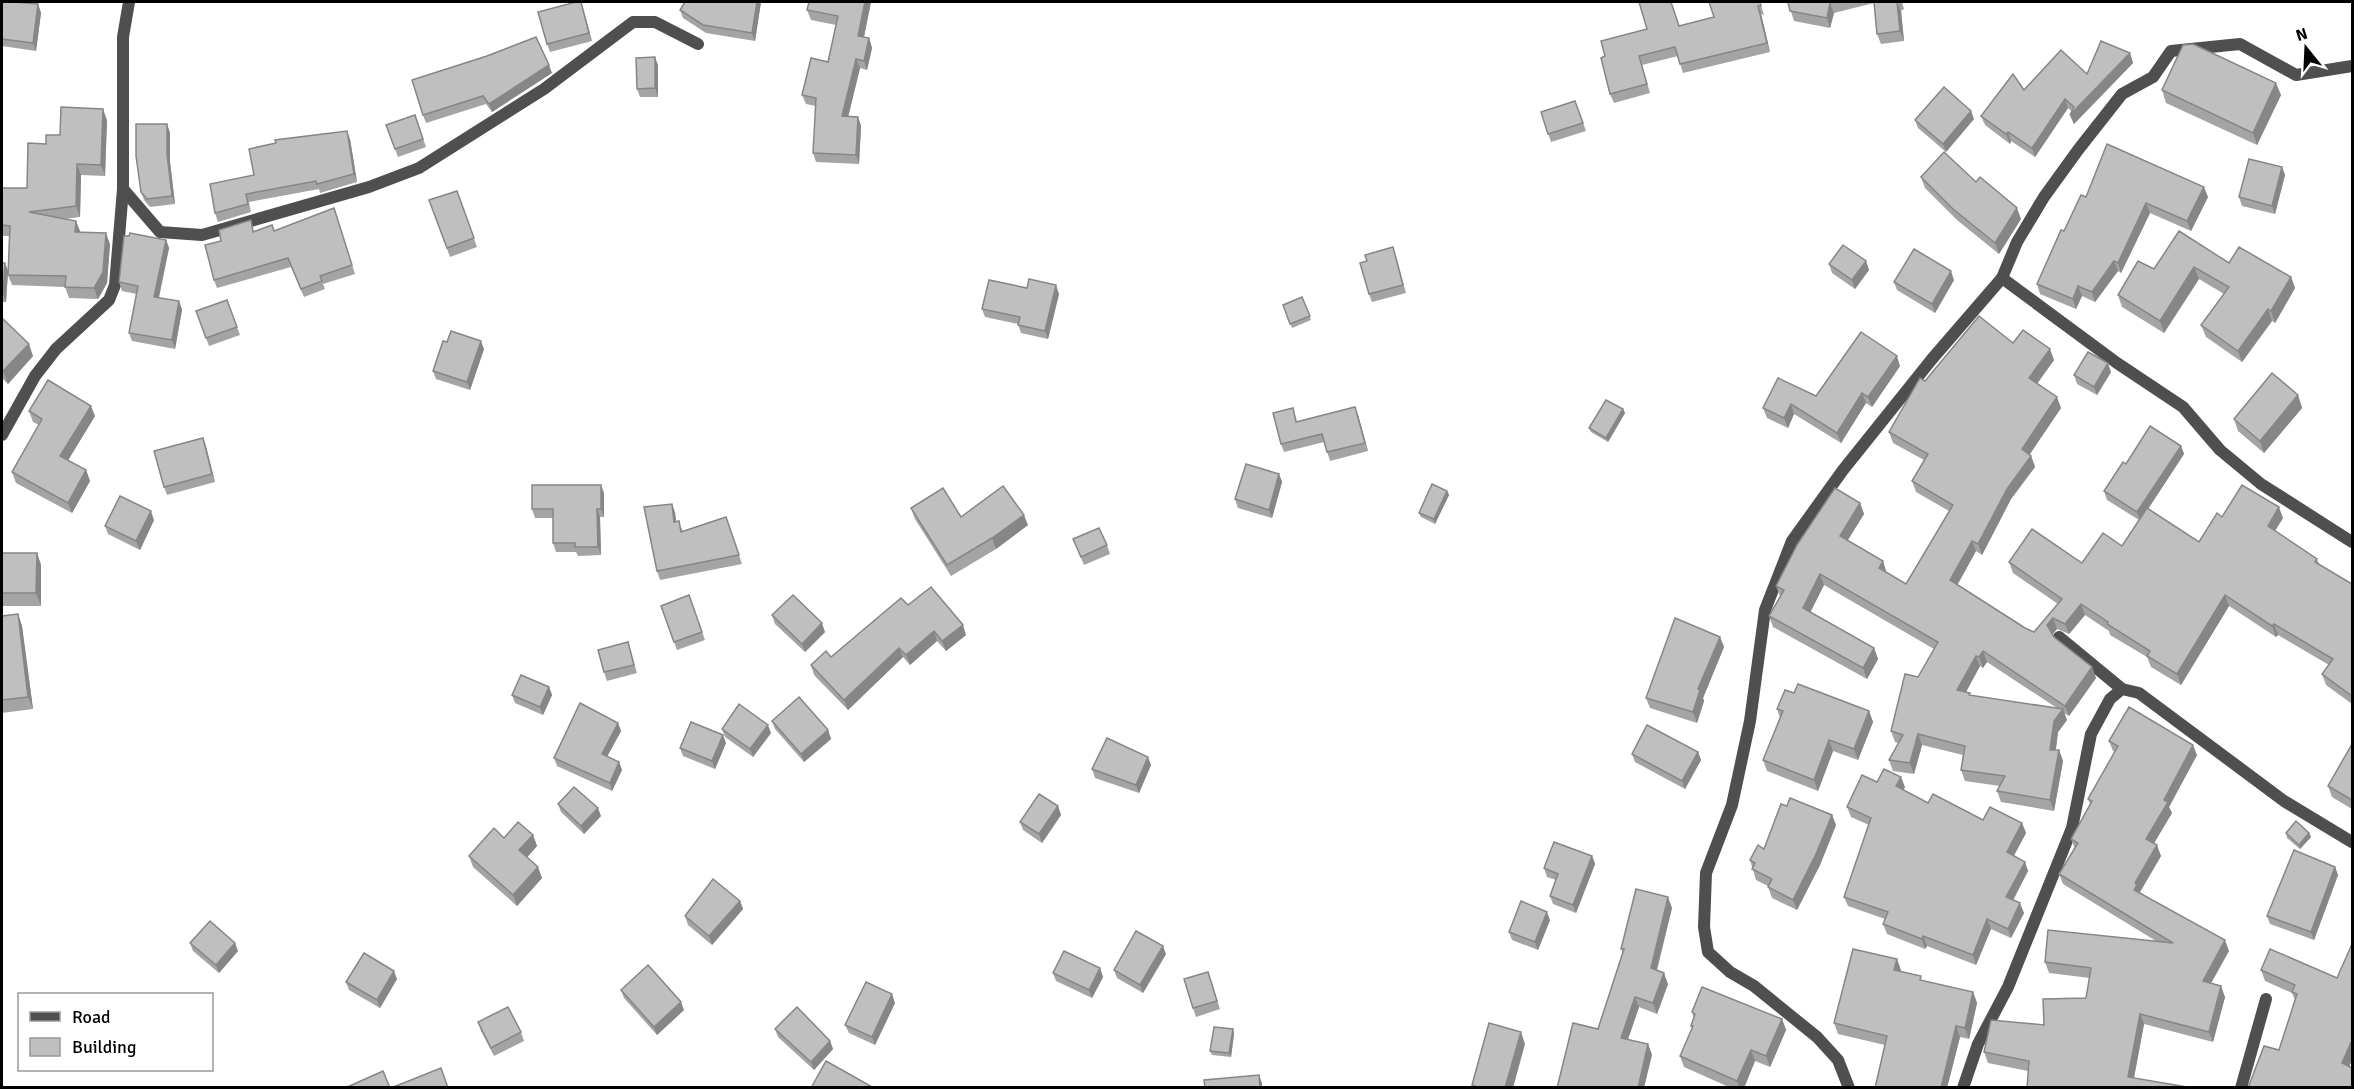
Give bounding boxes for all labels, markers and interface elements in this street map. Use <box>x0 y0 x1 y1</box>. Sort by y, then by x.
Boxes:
north arrow <box>2276 18 2336 78</box>
text: N <box>2293 23 2310 46</box>
legend <box>18 993 213 1071</box>
text: Road <box>72 1006 111 1028</box>
text: Building <box>72 1036 136 1058</box>

